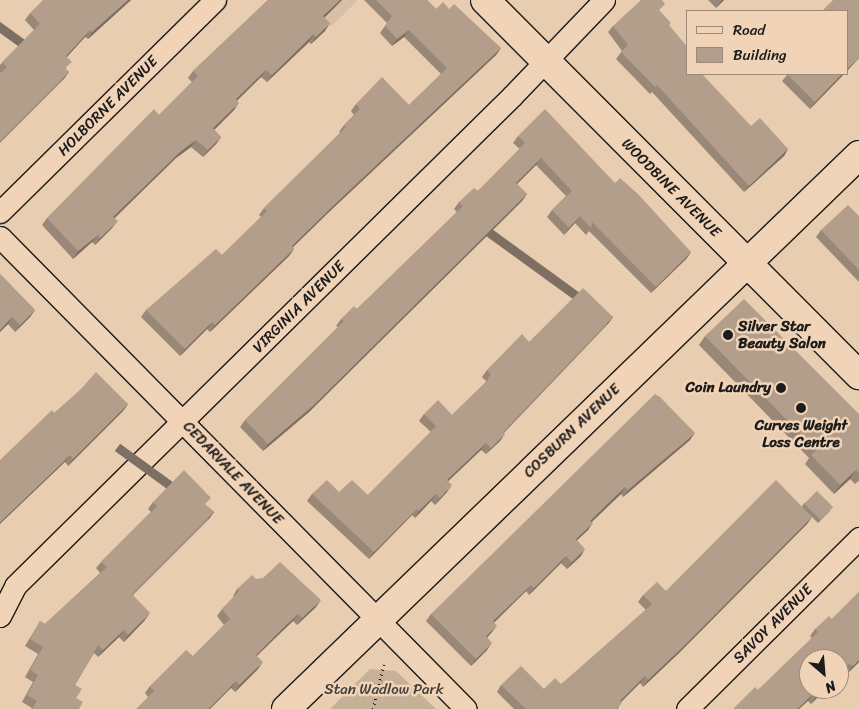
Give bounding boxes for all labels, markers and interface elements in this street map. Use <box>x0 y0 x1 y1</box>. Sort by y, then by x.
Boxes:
legend <box>686 10 849 75</box>
text: Road <box>733 17 765 43</box>
text: Building <box>733 42 787 68</box>
street label: HOLBORNE AVENUE <box>54 52 162 160</box>
street label: WOODBINE AVENUE <box>618 135 724 241</box>
street label: VIRGINIA AVENUE <box>249 257 349 357</box>
place label: Silver Star Beauty Salon <box>738 317 826 352</box>
marker: Silver Star Beauty Salon <box>722 329 734 341</box>
place label: Coin Laundry <box>685 379 771 397</box>
street label: COSBURN AVENUE <box>520 380 624 482</box>
marker: Coin Laundry <box>775 382 787 394</box>
marker: Curves Weight Loss Centre <box>795 402 807 414</box>
place label: Curves Weight Loss Centre <box>754 416 848 451</box>
street label: CEDARVALE AVENUE <box>179 418 287 528</box>
street label: SAVOY AVENUE <box>729 580 817 668</box>
north arrow <box>799 649 849 699</box>
text: N <box>821 674 841 700</box>
park label: Stan Wadlow Park <box>324 681 444 699</box>

